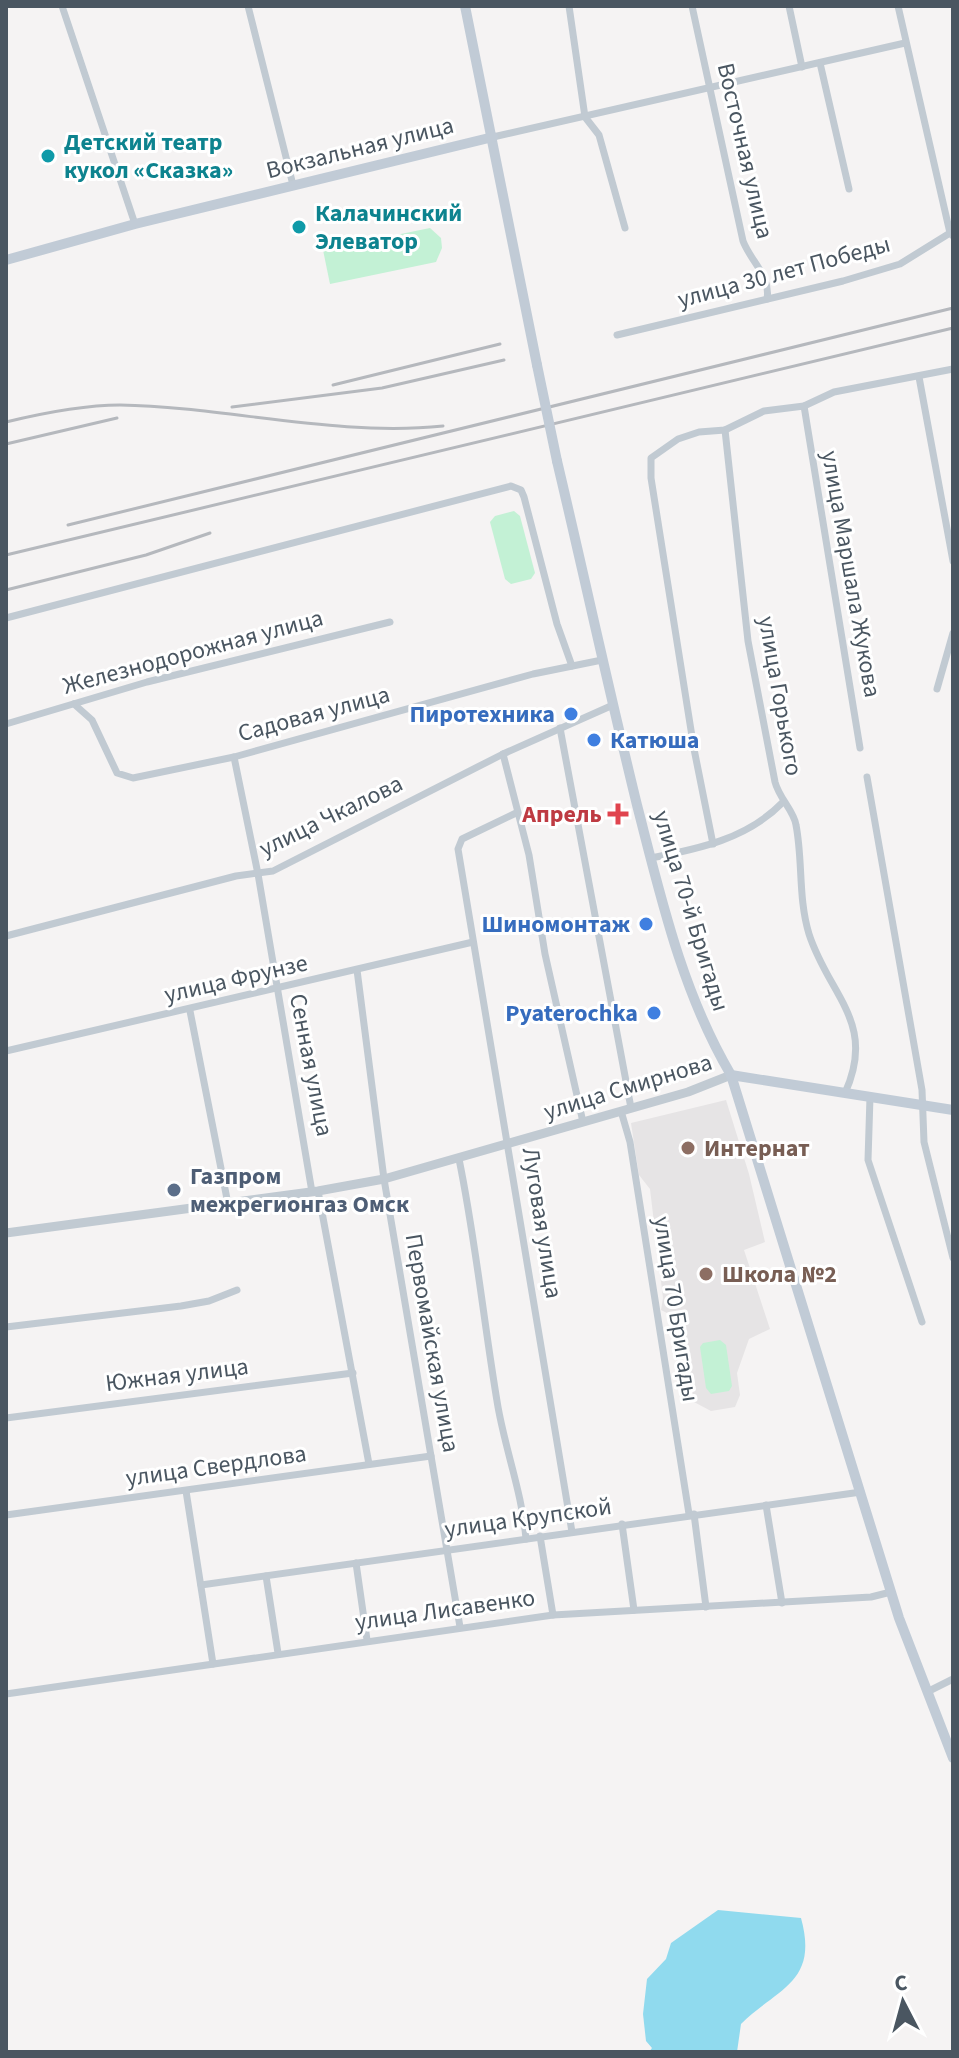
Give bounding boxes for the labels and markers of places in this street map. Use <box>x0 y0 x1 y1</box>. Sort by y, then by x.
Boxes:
place label: Детский театр кукол «Сказка» <box>64 125 233 188</box>
marker: Детский театр кукол «Сказка» <box>39 147 57 165</box>
place label: Калачинский Элеватор <box>315 196 462 259</box>
marker: Калачинский Элеватор <box>290 218 308 236</box>
place label: Пиротехника <box>409 697 555 732</box>
marker: Пиротехника <box>562 705 580 723</box>
place label: Катюша <box>610 723 699 758</box>
marker: Катюша <box>585 731 603 749</box>
place label: Апрель <box>521 797 602 832</box>
marker: Апрель <box>609 805 627 823</box>
place label: Шиномонтаж <box>481 907 631 942</box>
marker: Шиномонтаж <box>637 915 655 933</box>
place label: Pyaterochka <box>505 996 638 1031</box>
marker: Pyaterochka <box>645 1004 663 1022</box>
place label: Интернат <box>704 1131 810 1166</box>
marker: Интернат <box>679 1139 697 1157</box>
place label: Газпром межрегионгаз Омск <box>190 1159 410 1222</box>
marker: Газпром межрегионгаз Омск <box>165 1181 183 1199</box>
place label: Школа №2 <box>722 1257 837 1292</box>
marker: Школа №2 <box>697 1265 715 1283</box>

